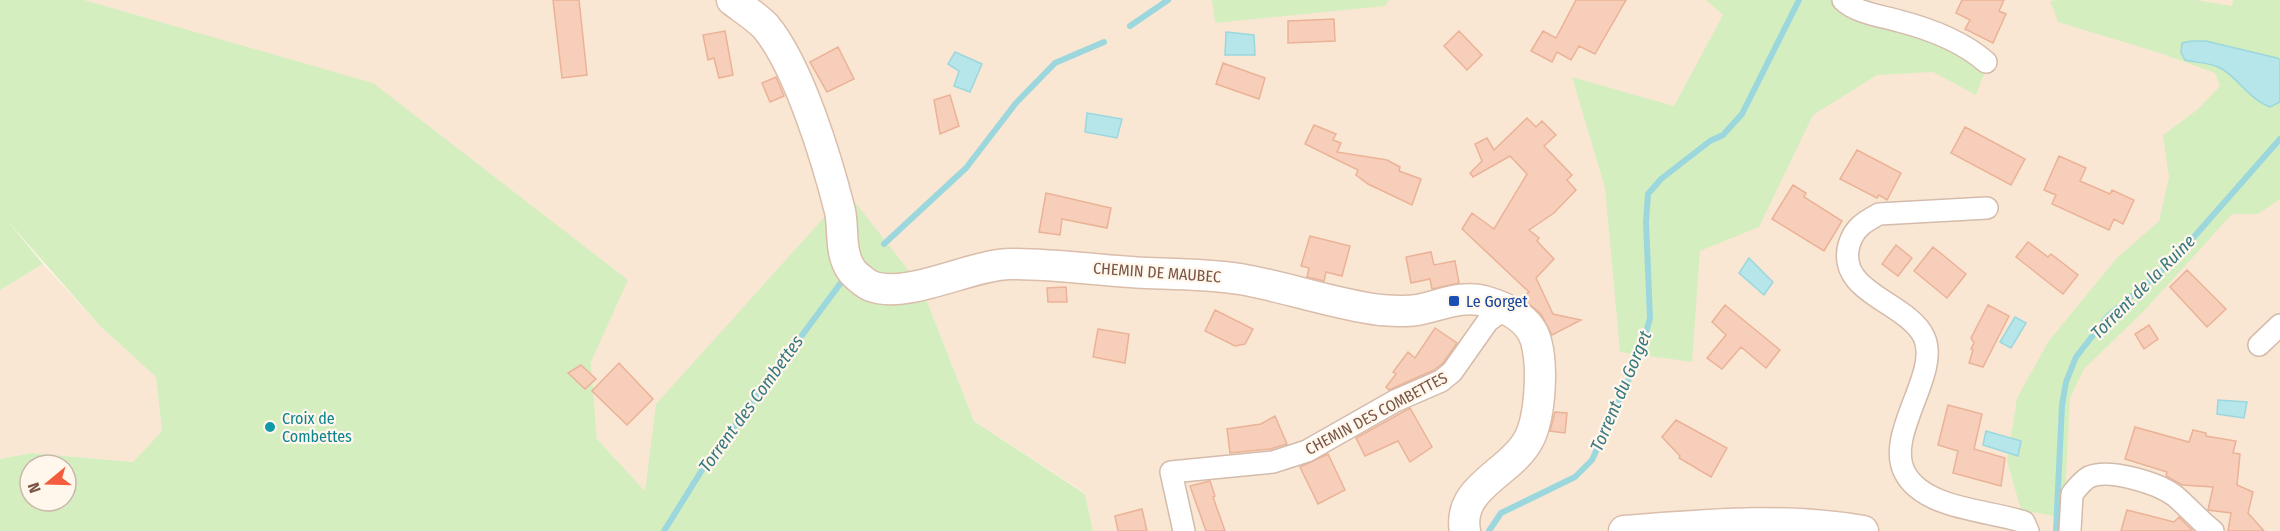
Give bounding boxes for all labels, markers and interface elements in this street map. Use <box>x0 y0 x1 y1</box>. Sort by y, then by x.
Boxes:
water label: Torrent de la Ruine <box>2086 230 2200 344</box>
street label: CHEMIN DE MAUBEC <box>1092 259 1222 286</box>
place label: Le Gorget <box>1466 292 1529 311</box>
marker: Le Gorget <box>1447 294 1461 308</box>
water label: Torrent du Gorget <box>1586 327 1656 455</box>
water label: Torrent des Combettes <box>694 331 808 477</box>
street label: CHEMIN DES COMBETTES <box>1302 368 1451 459</box>
place label: Croix de Combettes <box>282 409 352 446</box>
marker: Croix de Combettes <box>263 420 277 434</box>
north arrow <box>18 453 78 513</box>
text: N <box>24 480 45 495</box>

